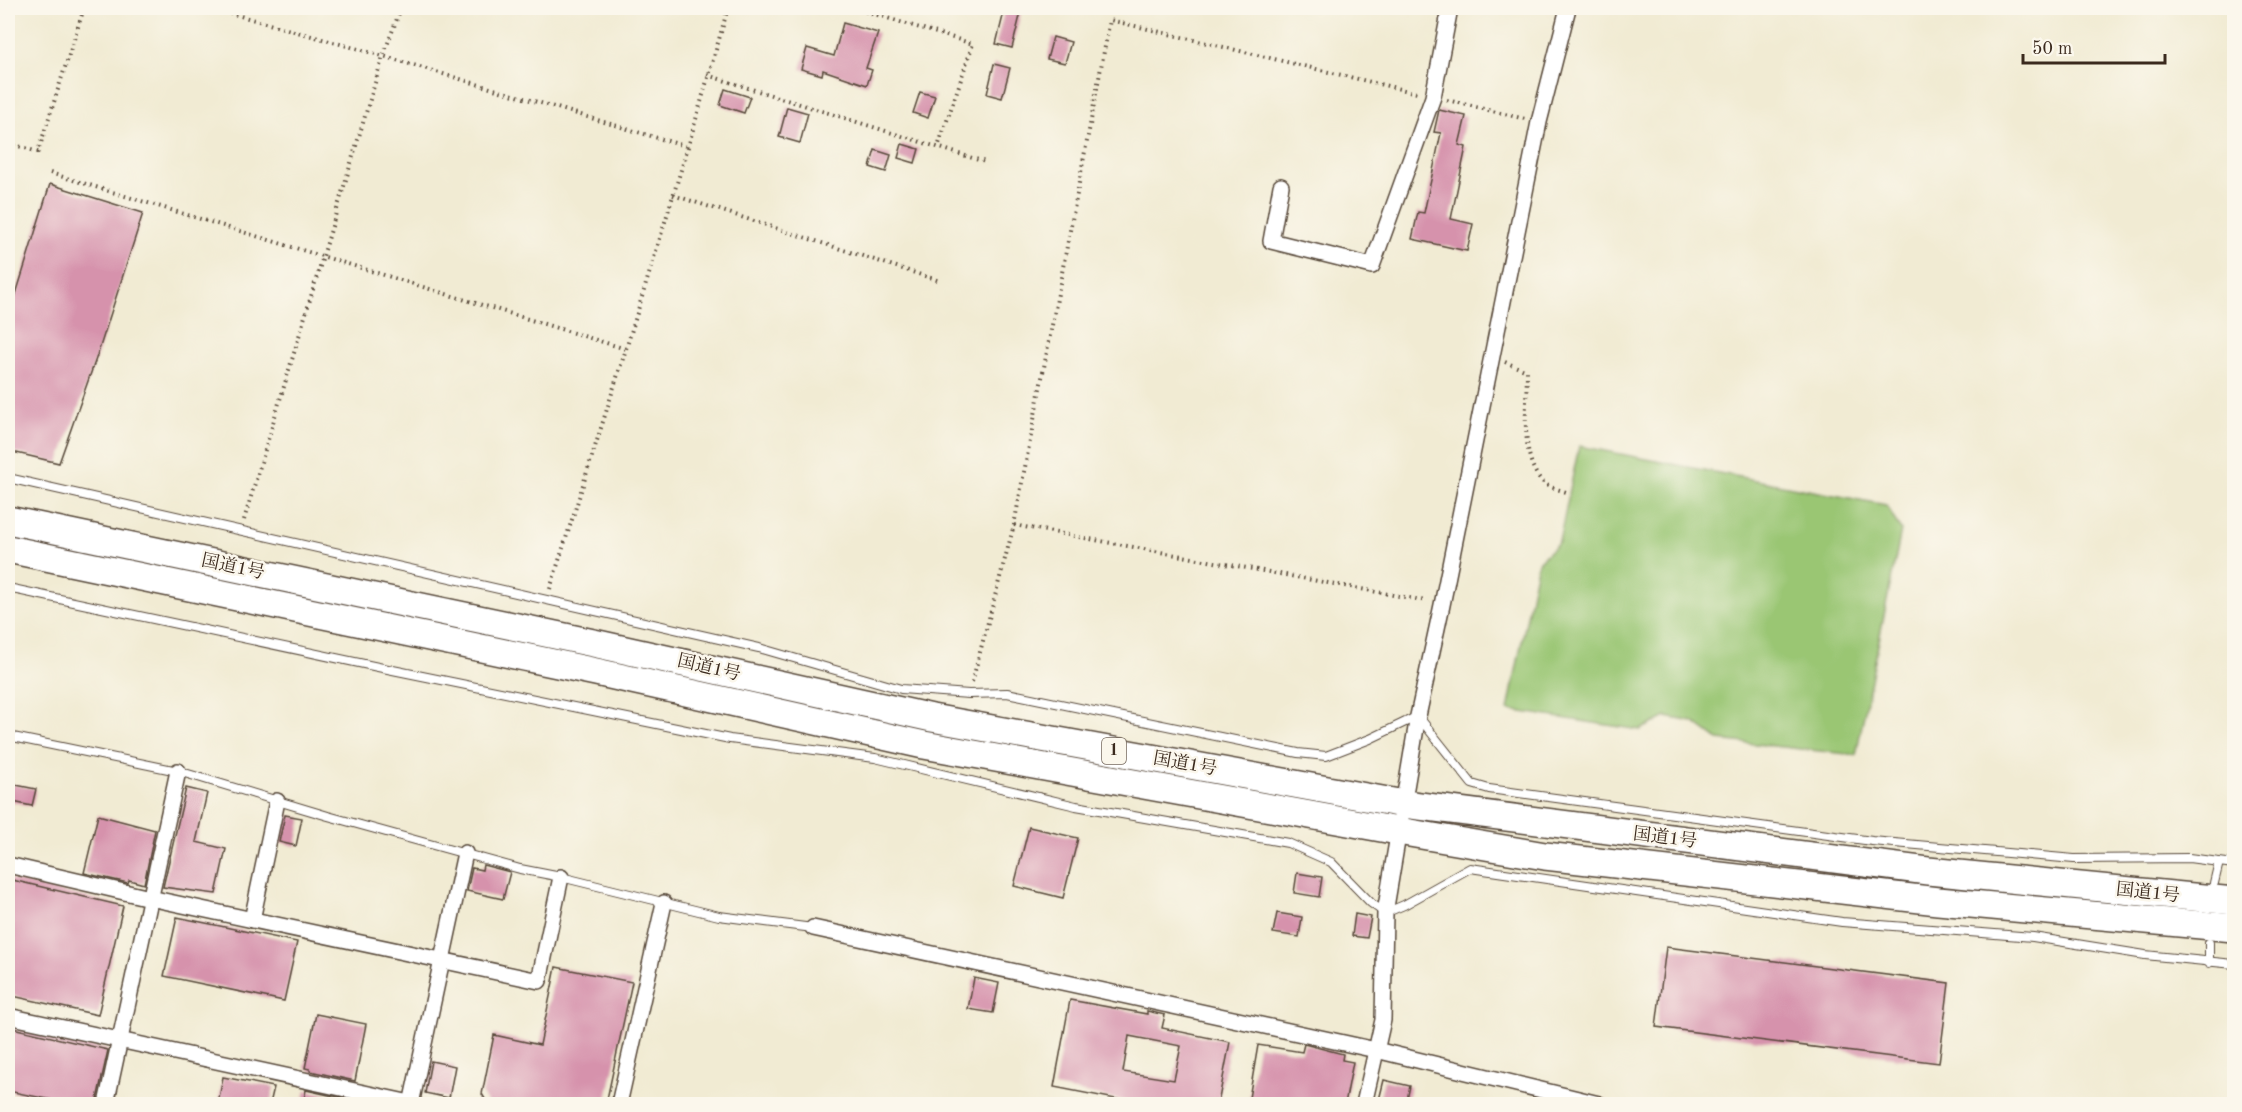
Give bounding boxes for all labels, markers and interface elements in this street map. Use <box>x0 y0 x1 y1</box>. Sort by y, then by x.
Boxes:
scale bar <box>2023 27 2166 65</box>
text: 50 m <box>2032 40 2072 58</box>
street label: 国道1号 <box>200 550 267 583</box>
street label: 国道1号 <box>676 650 743 684</box>
road number: 1 <box>1102 738 1126 764</box>
street label: 国道1号 <box>1152 748 1219 778</box>
street label: 国道1号 <box>1632 823 1698 851</box>
street label: 国道1号 <box>2115 879 2181 905</box>

